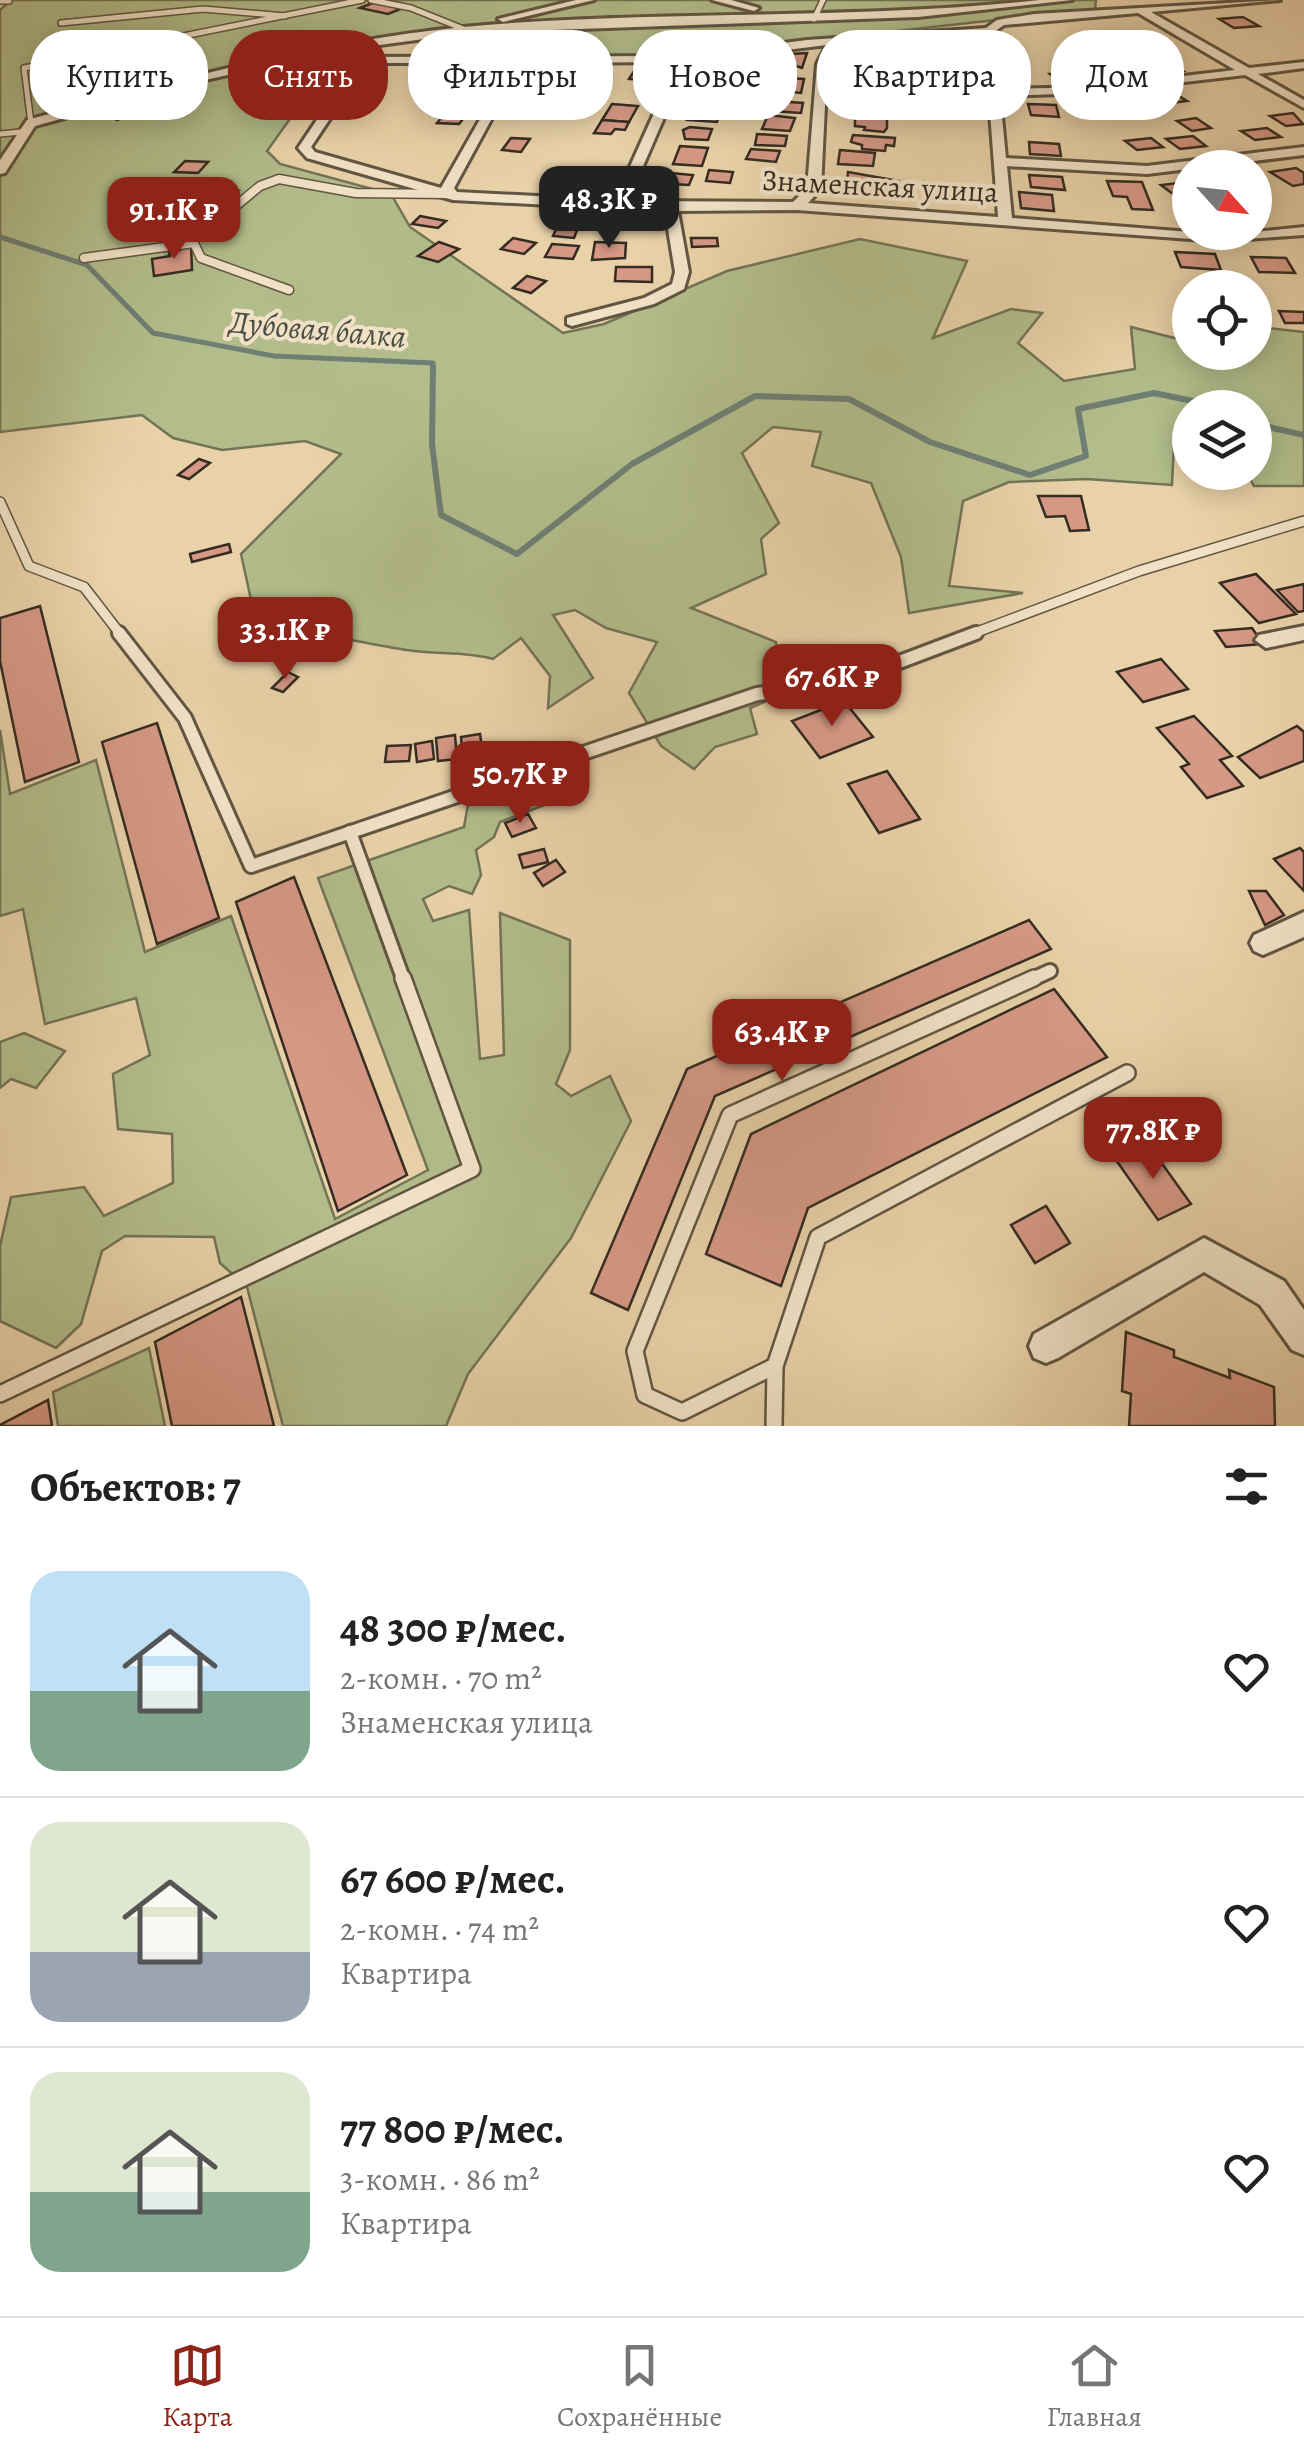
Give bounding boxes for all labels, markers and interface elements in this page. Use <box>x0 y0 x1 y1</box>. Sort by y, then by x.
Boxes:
chip: Купить <box>30 30 208 120</box>
chip: Снять <box>228 30 388 120</box>
chip: Фильтры <box>408 30 613 120</box>
chip: Новое <box>633 30 797 120</box>
chip: Квартира <box>817 30 1031 120</box>
chip: Дом <box>1051 30 1184 120</box>
north arrow <box>1172 150 1272 250</box>
map controls <box>1172 150 1272 490</box>
street label: Знаменская улица <box>761 160 999 212</box>
pin: 48.3K ₽ <box>517 166 701 251</box>
text: 48.3K ₽ <box>561 176 657 220</box>
pin: 91.1K ₽ <box>82 177 266 262</box>
text: 91.1K ₽ <box>129 187 219 231</box>
button: locate <box>1172 270 1272 370</box>
water label: Дубовая балка <box>226 299 408 359</box>
button: layers <box>1172 390 1272 490</box>
pin: 33.1K ₽ <box>193 597 377 682</box>
text: 33.1K ₽ <box>240 607 330 651</box>
pin: 67.6K ₽ <box>740 644 924 729</box>
text: 67.6K ₽ <box>784 654 880 698</box>
pin: 50.7K ₽ <box>428 741 612 826</box>
text: 50.7K ₽ <box>472 751 568 795</box>
pin: 63.4K ₽ <box>690 999 874 1084</box>
text: 63.4K ₽ <box>734 1009 830 1053</box>
pin: 77.8K ₽ <box>1061 1097 1245 1182</box>
text: 77.8K ₽ <box>1106 1107 1200 1151</box>
text: Объектов: 7 <box>30 1458 241 1515</box>
icon: filters <box>1219 1459 1274 1514</box>
text: 48 300 ₽/мес. <box>340 1599 567 1656</box>
icon: home <box>110 1611 230 1731</box>
icon: heart <box>1219 1644 1274 1699</box>
text: 2-комн. · 70 m² <box>340 1656 542 1700</box>
text: Знаменская улица <box>340 1700 593 1744</box>
text: 67 600 ₽/мес. <box>340 1850 566 1907</box>
icon: home <box>110 1862 230 1982</box>
icon: heart <box>1219 1895 1274 1950</box>
text: 2-комн. · 74 m² <box>340 1907 539 1951</box>
text: Квартира <box>340 1951 472 1995</box>
text: 77 800 ₽/мес. <box>340 2100 565 2157</box>
icon: home <box>110 2112 230 2232</box>
icon: heart <box>1219 2145 1274 2200</box>
text: 3-комн. · 86 m² <box>340 2157 540 2201</box>
text: Квартира <box>340 2201 472 2245</box>
tab: Карта <box>162 2338 233 2436</box>
tab: Сохранённые <box>557 2338 722 2436</box>
tab: Главная <box>1047 2338 1142 2436</box>

